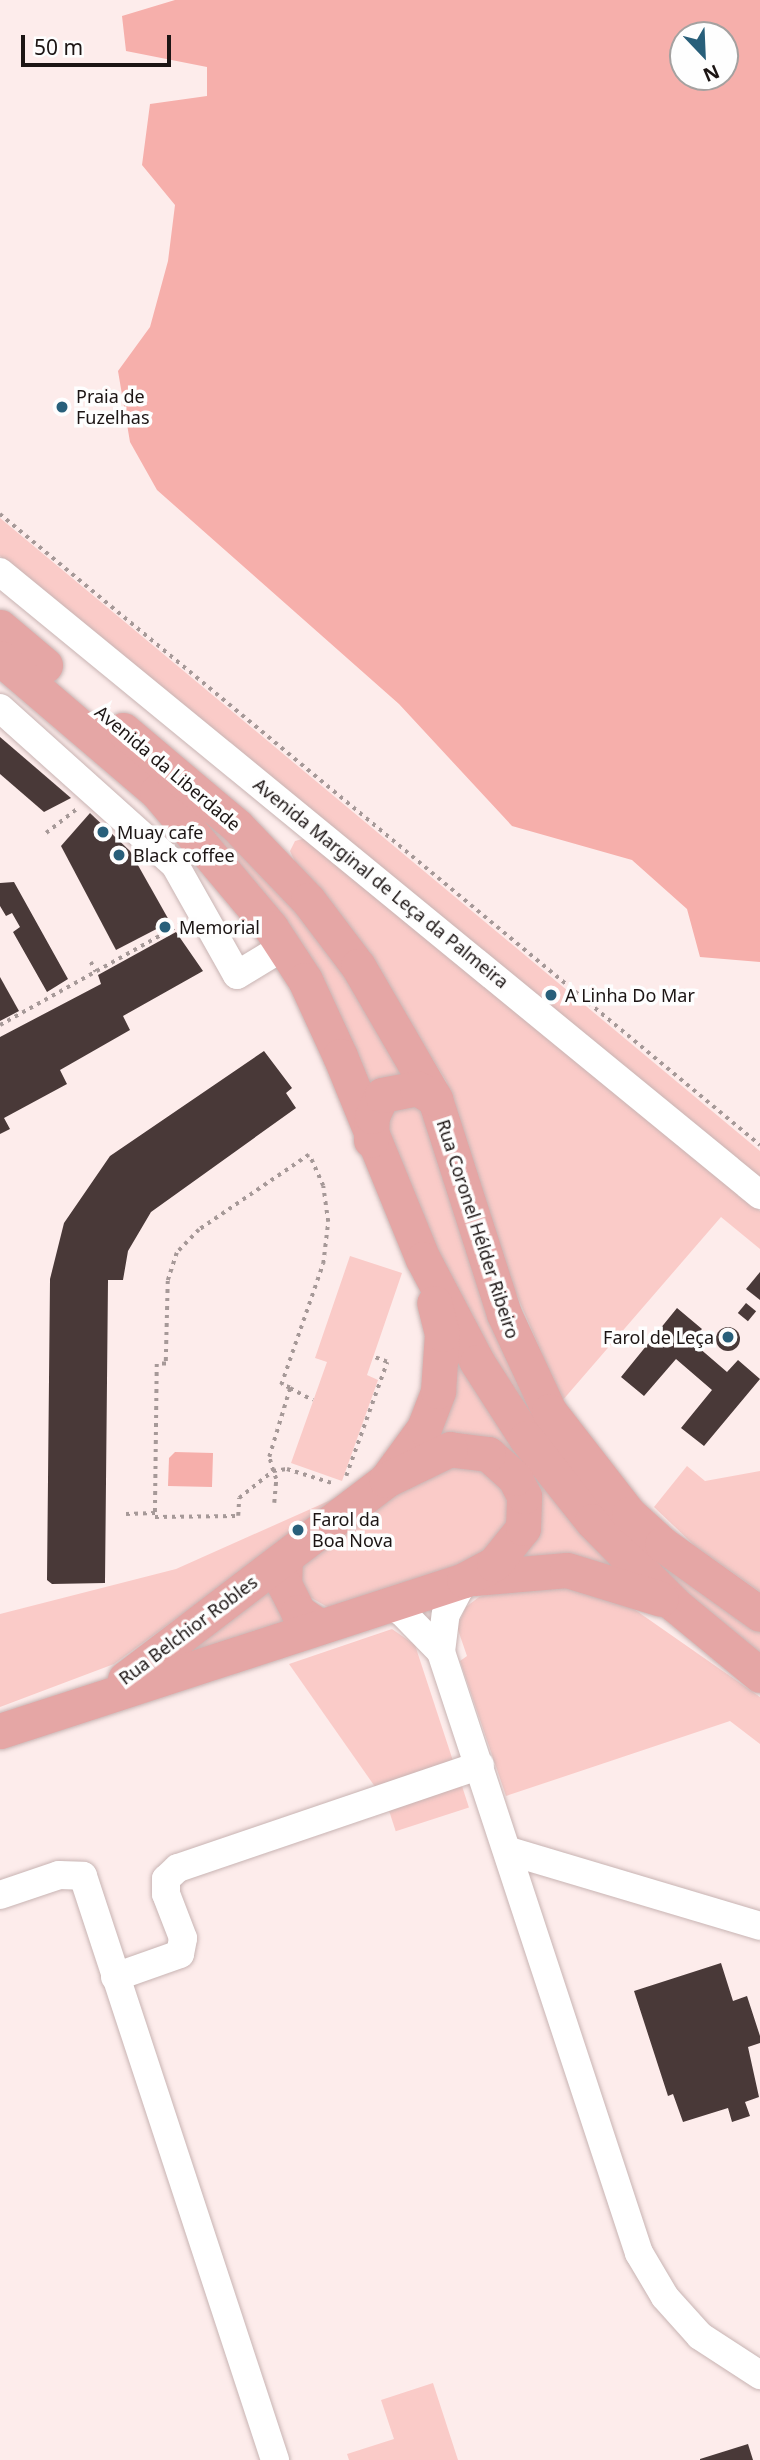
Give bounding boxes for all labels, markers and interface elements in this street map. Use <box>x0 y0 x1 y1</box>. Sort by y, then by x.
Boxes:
scale bar <box>24 21 175 65</box>
north arrow <box>669 21 739 91</box>
text: 50 m <box>34 33 83 61</box>
text: N <box>699 59 724 88</box>
place label: Praia de Fuzelhas <box>76 386 150 428</box>
marker: Praia de Fuzelhas <box>54 399 70 415</box>
street label: Avenida da Liberdade <box>91 701 245 835</box>
street label: Avenida Marginal de Leça da Palmeira <box>249 773 513 993</box>
place label: Muay cafe <box>117 821 203 843</box>
marker: Muay cafe <box>95 824 111 840</box>
place label: Black coffee <box>133 844 235 866</box>
marker: Black coffee <box>111 847 127 863</box>
place label: Memorial <box>179 916 260 938</box>
marker: Memorial <box>157 919 173 935</box>
place label: A Linha Do Mar <box>565 984 695 1006</box>
marker: A Linha Do Mar <box>543 987 559 1003</box>
street label: Rua Coronel Hélder Ribeiro <box>432 1117 524 1341</box>
place label: Farol de Leça <box>603 1326 714 1348</box>
marker: Farol de Leça <box>720 1329 736 1345</box>
place label: Farol da Boa Nova <box>312 1509 393 1552</box>
marker: Farol da Boa Nova <box>290 1522 306 1538</box>
street label: Rua Belchior Robles <box>115 1571 261 1689</box>

